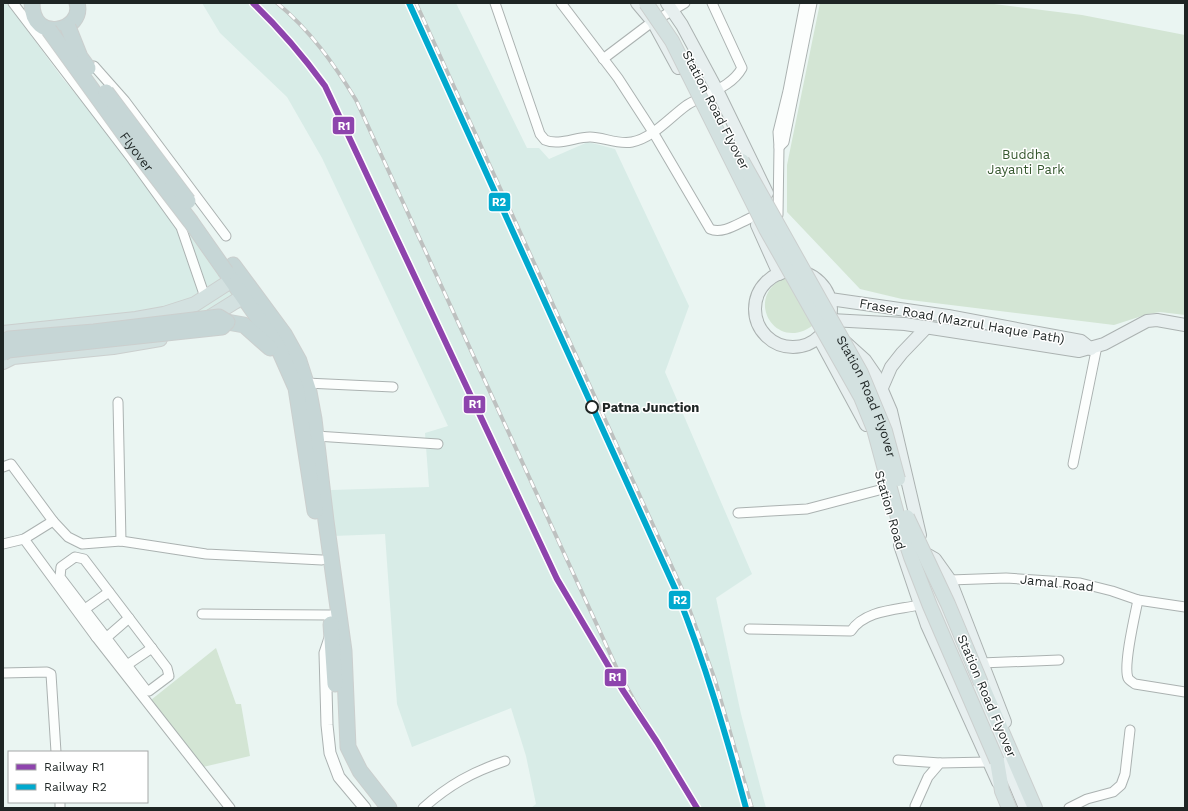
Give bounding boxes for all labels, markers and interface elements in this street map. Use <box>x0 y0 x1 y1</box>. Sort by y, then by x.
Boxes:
street label: Station Road Flyover <box>679 48 753 172</box>
line badge: R1 <box>332 116 355 135</box>
text: R1 <box>338 120 350 133</box>
street label: Flyover <box>117 129 157 174</box>
park label: Buddha Jayanti Park <box>987 147 1065 177</box>
line badge: R2 <box>488 192 511 212</box>
text: R2 <box>492 196 507 209</box>
street label: Fraser Road (Mazrul Haque Path) <box>858 296 1066 346</box>
street label: Station Road Flyover <box>834 333 899 459</box>
line badge: R1 <box>463 395 486 414</box>
text: R1 <box>469 398 481 411</box>
marker: Patna Junction <box>585 400 599 414</box>
place label: Patna Junction <box>602 400 699 415</box>
street label: Station Road <box>872 469 908 551</box>
street label: Jamal Road <box>1019 572 1095 594</box>
line badge: R2 <box>668 590 691 610</box>
text: R2 <box>673 594 688 607</box>
street label: Station Road Flyover <box>954 632 1020 760</box>
line badge: R1 <box>604 668 627 687</box>
text: R1 <box>609 671 621 684</box>
legend <box>8 751 148 803</box>
text: Railway R1 <box>44 760 104 774</box>
text: Railway R2 <box>44 780 107 794</box>

